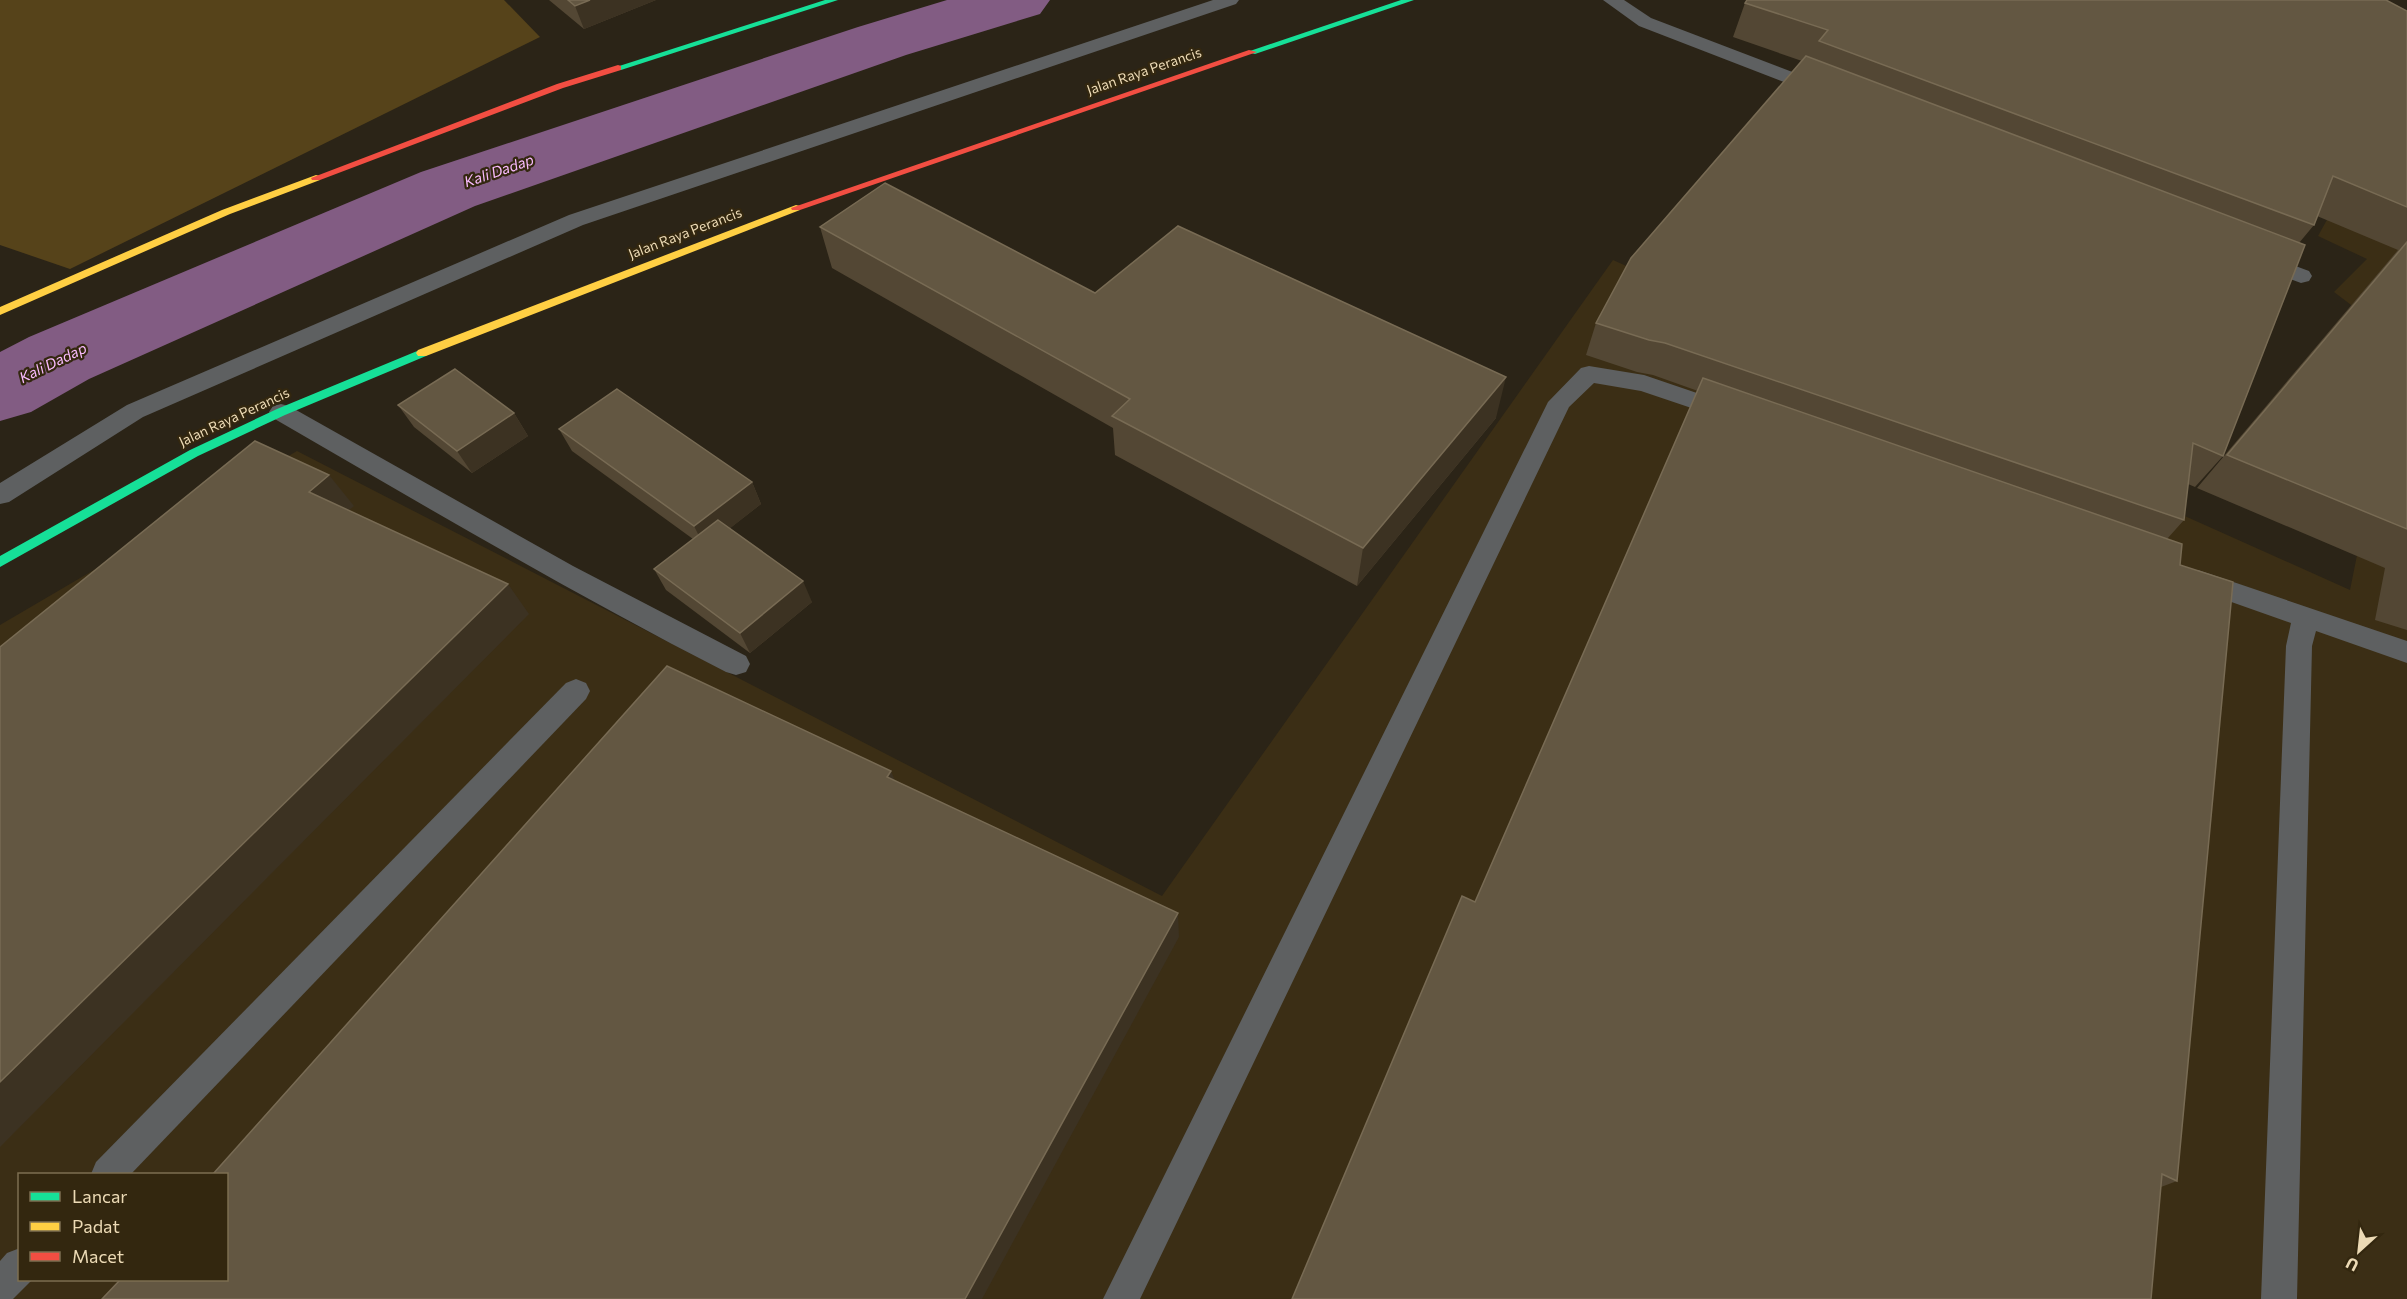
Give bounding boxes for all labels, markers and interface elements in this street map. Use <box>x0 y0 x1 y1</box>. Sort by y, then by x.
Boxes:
street label: Jalan Raya Perancis <box>1084 43 1203 98</box>
water label: Kali Dadap <box>461 150 536 190</box>
street label: Jalan Raya Perancis <box>626 203 744 262</box>
water label: Kali Dadap <box>16 338 89 386</box>
street label: Jalan Raya Perancis <box>176 383 292 450</box>
legend <box>18 1173 228 1281</box>
text: Lancar <box>72 1185 128 1207</box>
text: Padat <box>72 1215 120 1237</box>
north arrow <box>2329 1221 2389 1281</box>
text: Macet <box>72 1245 124 1267</box>
text: U <box>2342 1254 2361 1276</box>

